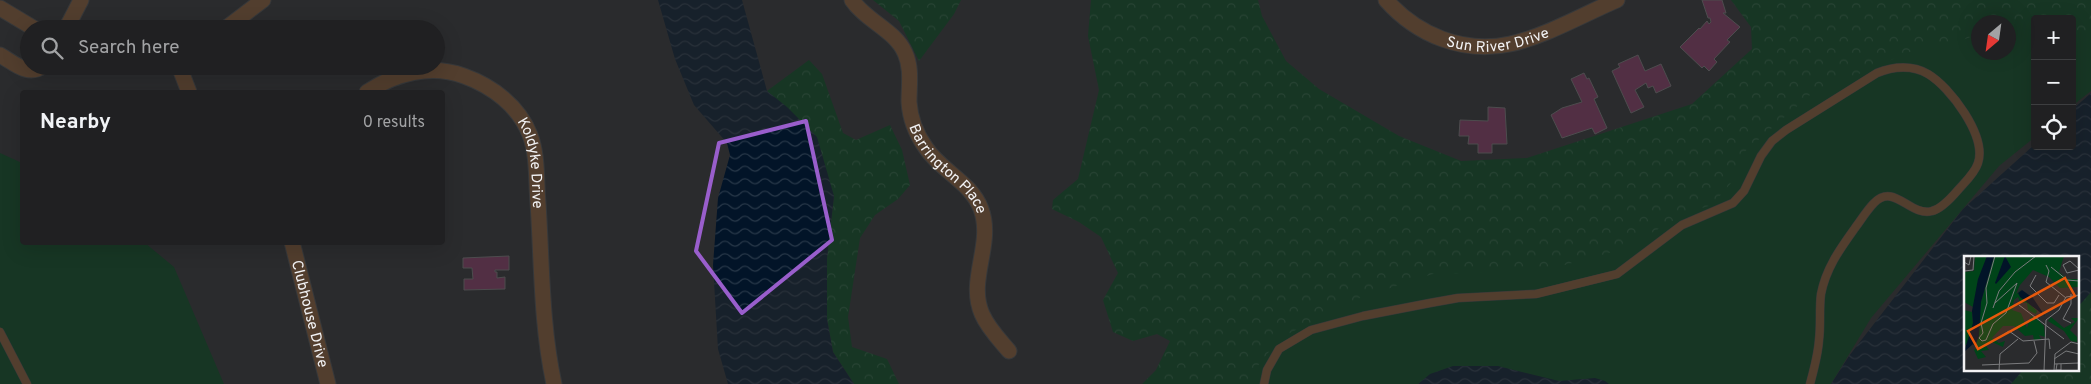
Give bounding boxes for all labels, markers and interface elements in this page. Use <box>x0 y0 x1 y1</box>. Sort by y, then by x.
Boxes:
north arrow <box>1971 15 2016 60</box>
map controls <box>2031 15 2076 150</box>
button: + <box>2031 15 2076 60</box>
search box <box>20 20 445 75</box>
street label: Sun River Drive <box>1444 24 1552 58</box>
icon: search <box>38 34 66 62</box>
text: Search here <box>78 36 180 60</box>
button: − <box>2031 60 2076 105</box>
button: locate <box>2031 105 2076 150</box>
text: Nearby <box>40 109 111 136</box>
text: 0 results <box>363 113 425 133</box>
street label: Koldyke Drive <box>512 114 546 209</box>
street label: Barrington Place <box>903 121 990 217</box>
inset map <box>1964 256 2078 372</box>
street label: Clubhouse Drive <box>286 258 331 370</box>

